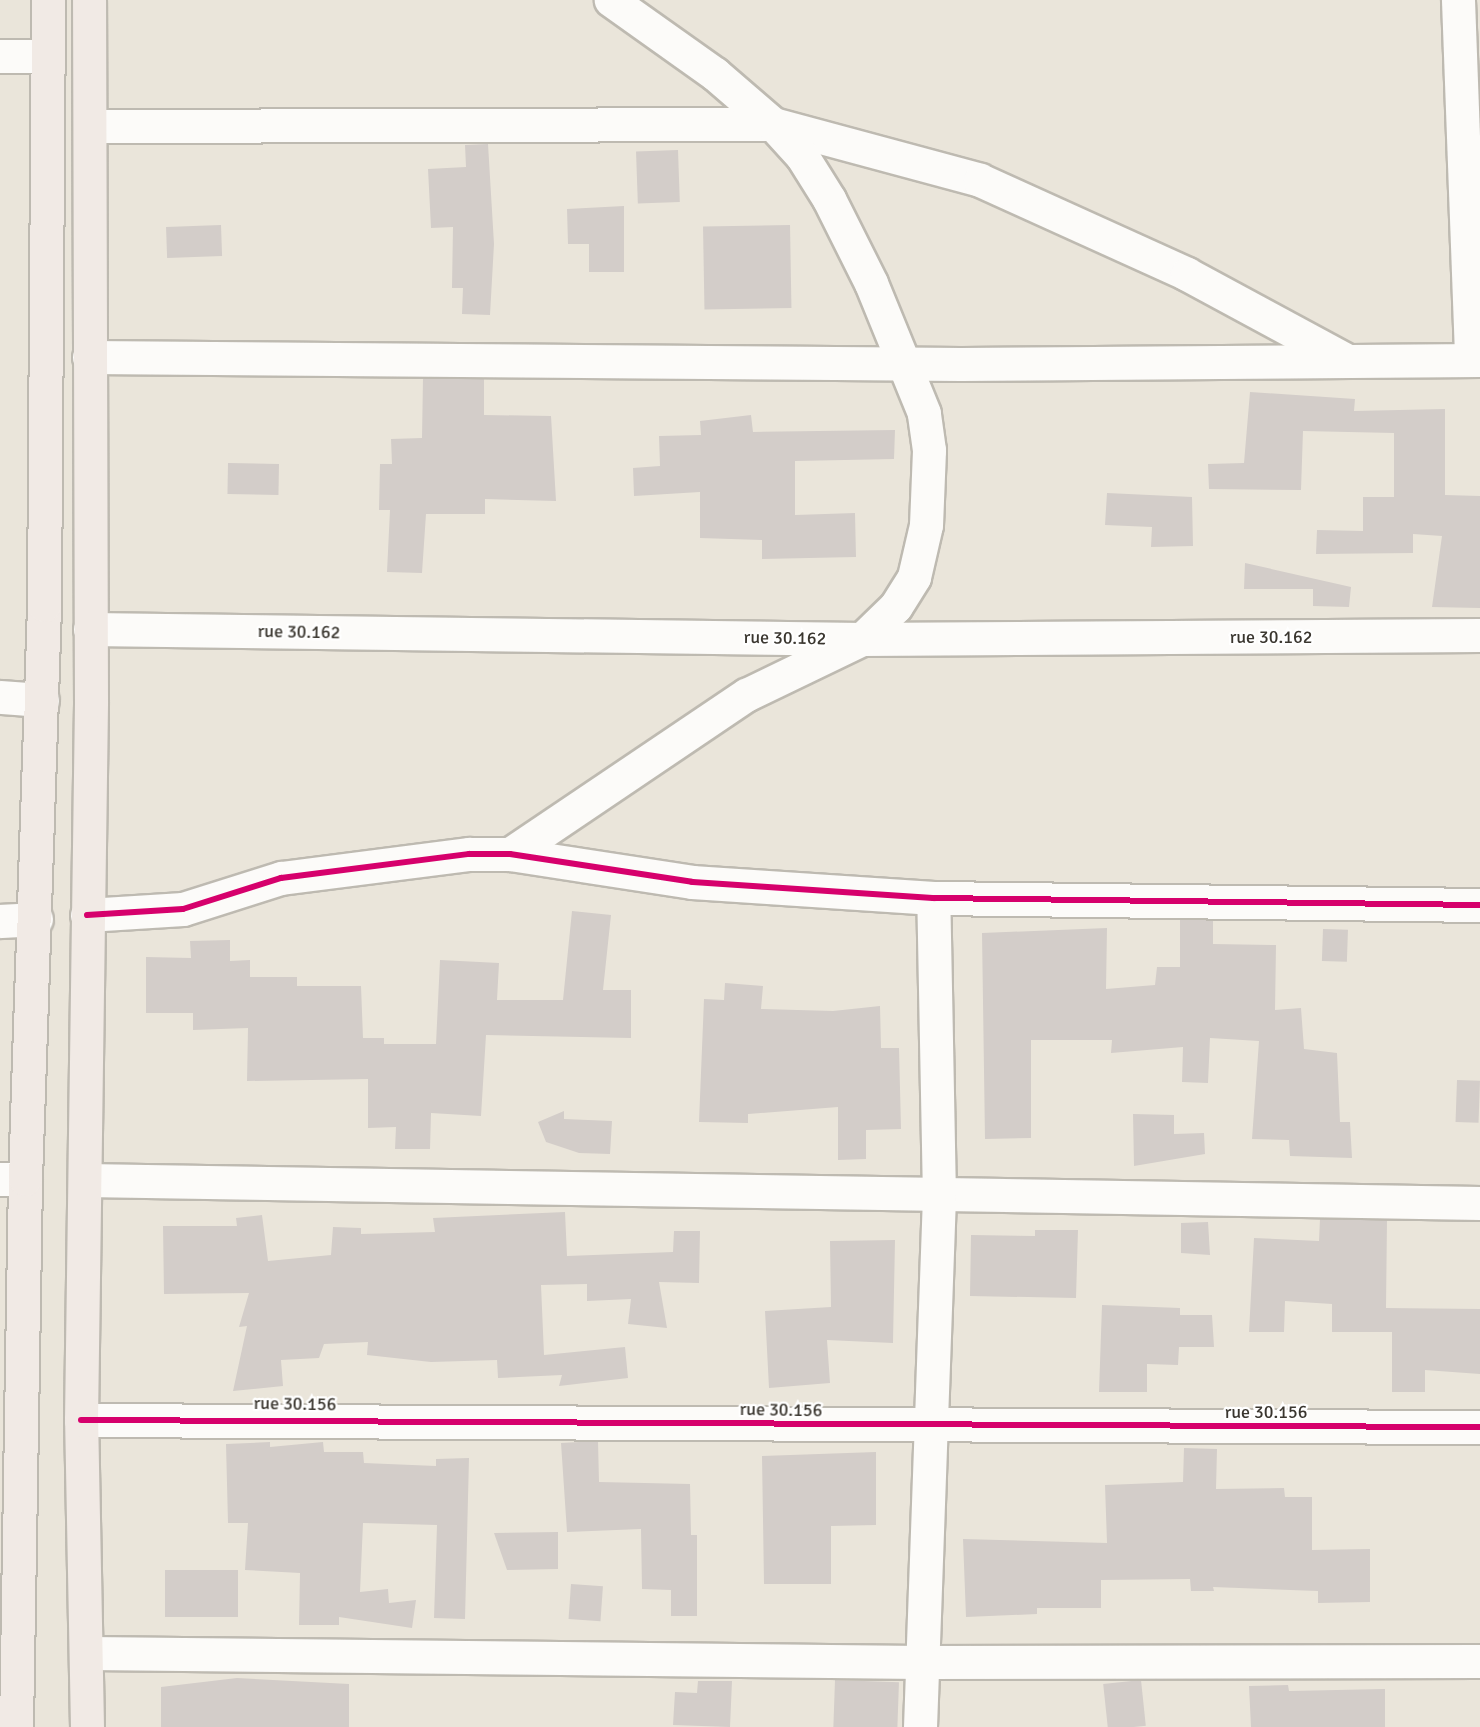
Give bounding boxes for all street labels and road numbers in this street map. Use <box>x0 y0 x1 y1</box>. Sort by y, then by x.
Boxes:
street label: rue 30.162 <box>257 620 341 644</box>
street label: rue 30.162 <box>743 626 827 650</box>
street label: rue 30.162 <box>1230 626 1312 648</box>
street label: rue 30.156 <box>253 1392 337 1416</box>
street label: rue 30.156 <box>739 1398 823 1422</box>
street label: rue 30.156 <box>1225 1401 1307 1423</box>

